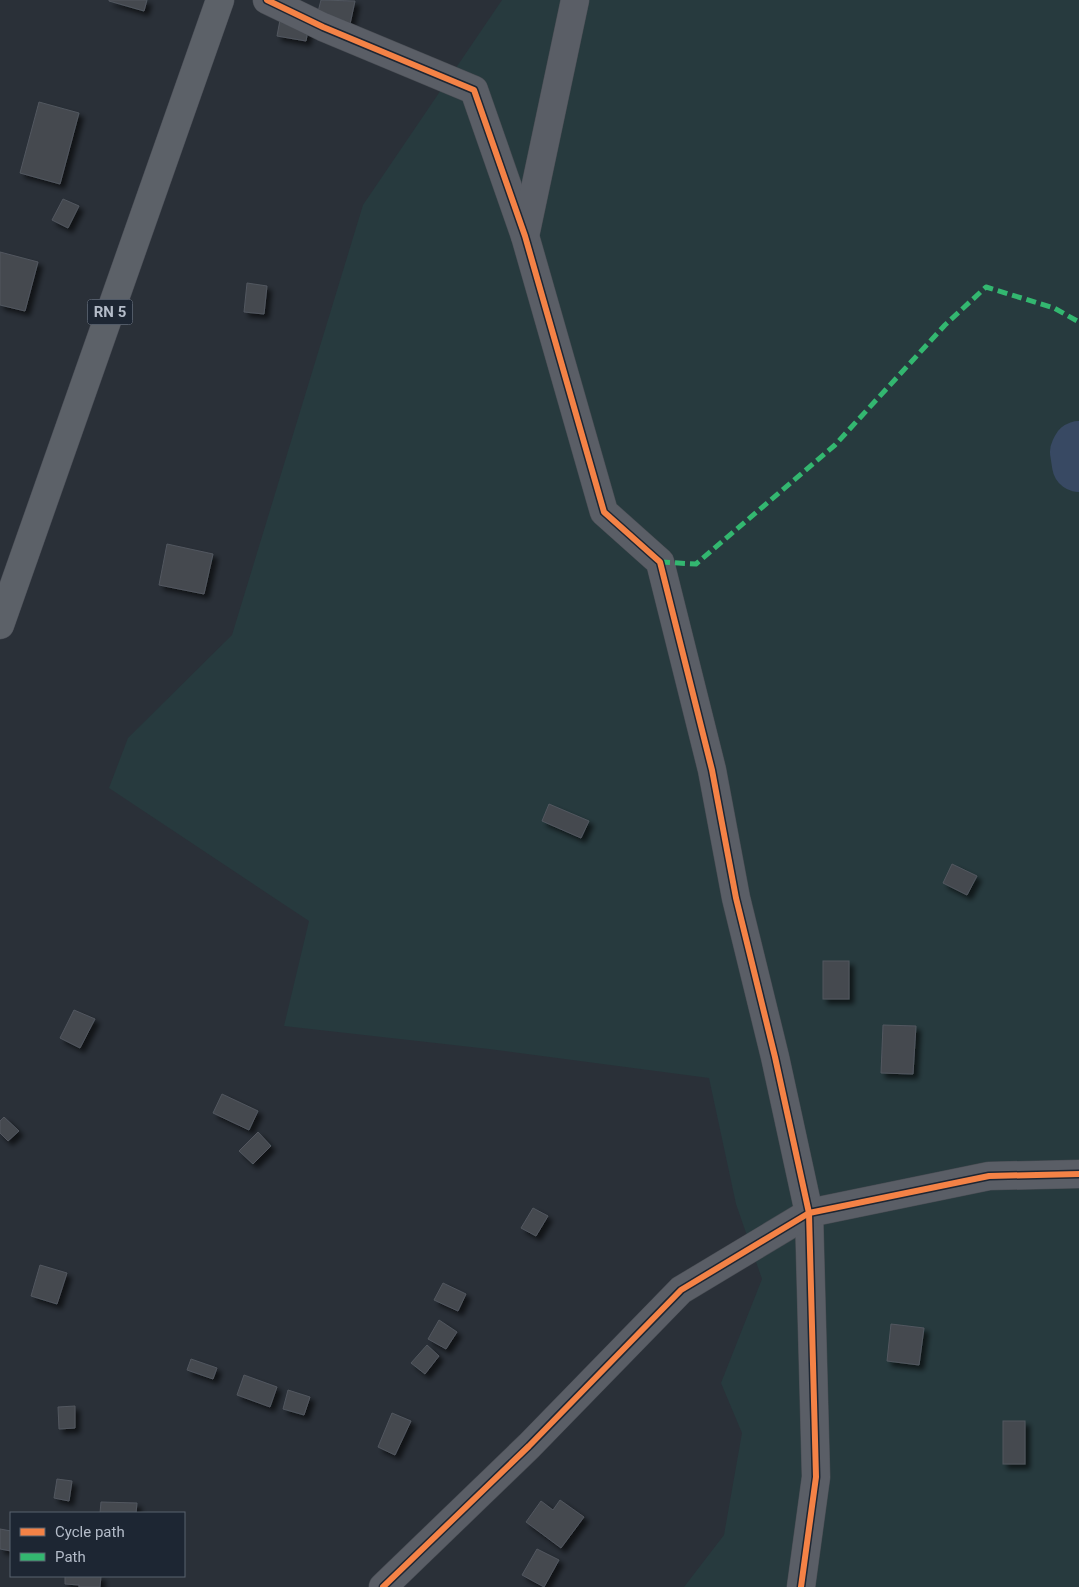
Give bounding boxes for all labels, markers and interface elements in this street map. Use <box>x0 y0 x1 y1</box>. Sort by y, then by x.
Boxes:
road number: RN 5 <box>88 300 132 324</box>
legend <box>10 1512 185 1577</box>
text: Cycle path <box>55 1523 125 1541</box>
text: Path <box>55 1548 86 1566</box>

